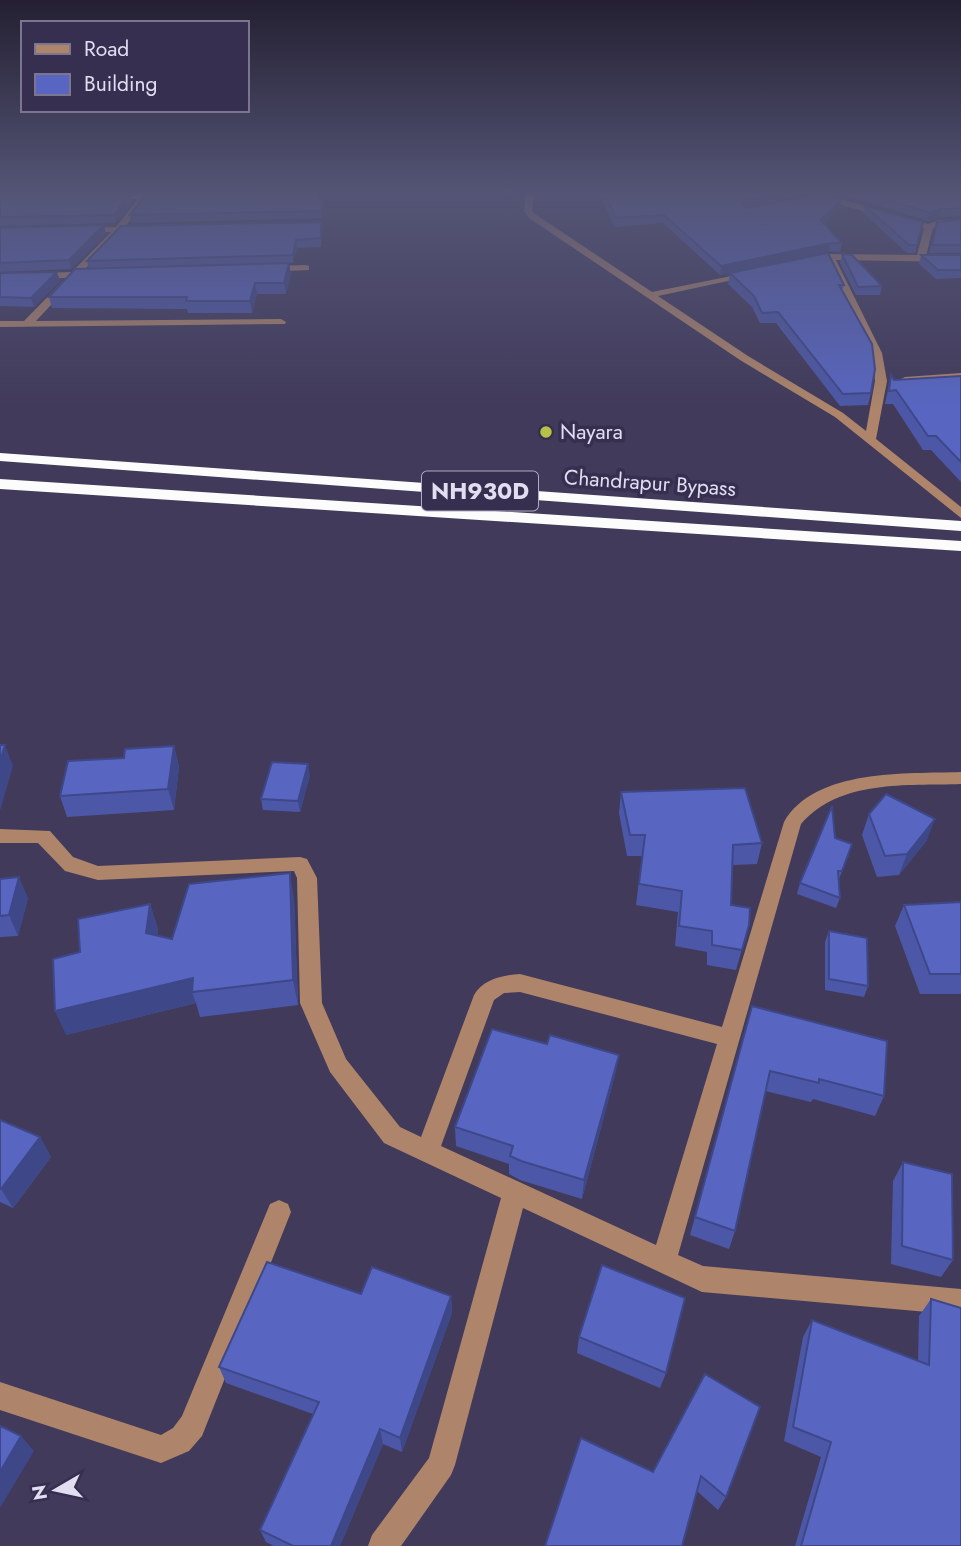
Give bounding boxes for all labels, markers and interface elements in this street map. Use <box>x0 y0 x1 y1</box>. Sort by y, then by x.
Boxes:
legend <box>21 21 248 112</box>
text: Road <box>84 34 129 64</box>
text: Building <box>84 69 157 99</box>
place label: Nayara <box>560 417 623 447</box>
marker: Nayara <box>538 424 554 440</box>
street label: Chandrapur Bypass <box>563 462 737 504</box>
road number: NH930D <box>422 471 538 510</box>
north arrow <box>21 1455 91 1525</box>
text: N <box>25 1483 54 1502</box>

